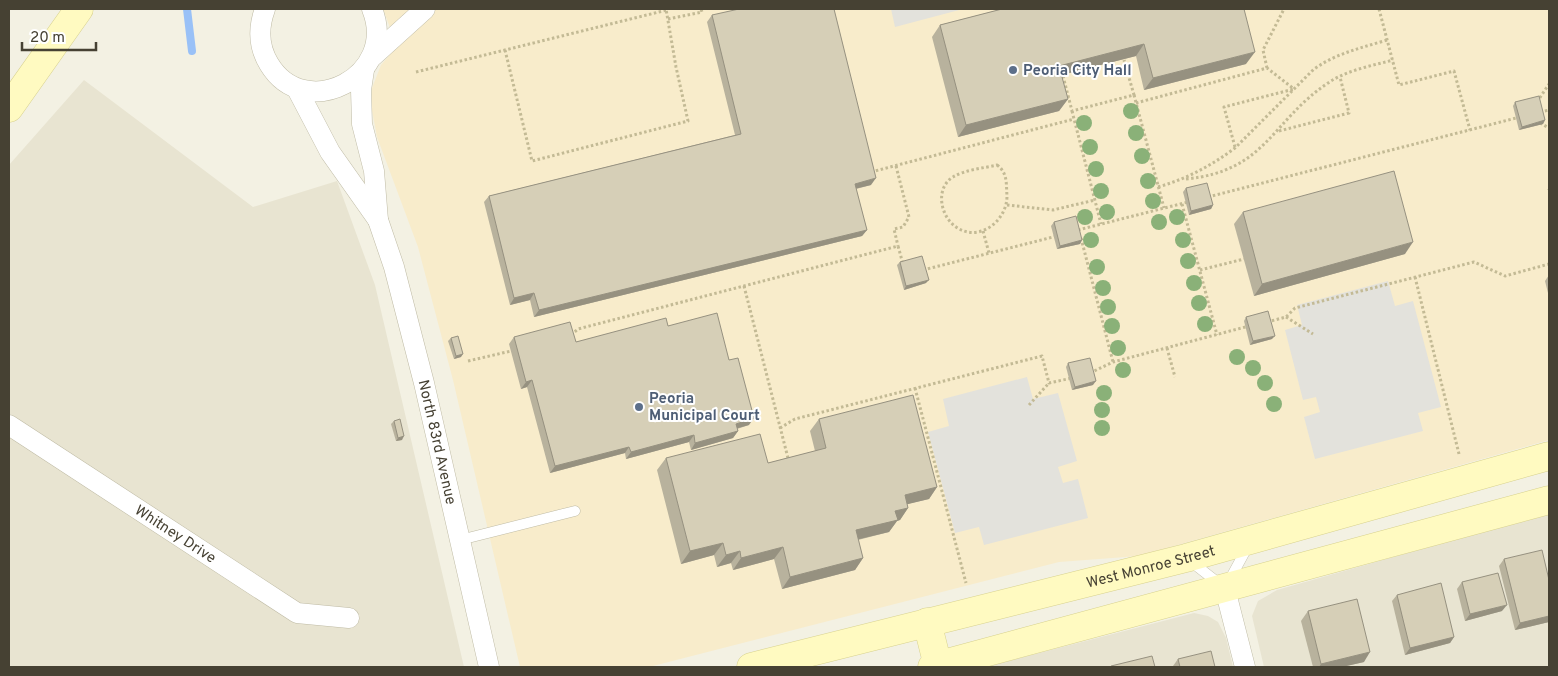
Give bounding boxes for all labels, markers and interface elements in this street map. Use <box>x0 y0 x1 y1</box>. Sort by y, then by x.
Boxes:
scale bar <box>22 20 96 52</box>
text: 20 m <box>30 29 65 48</box>
place label: Peoria City Hall <box>1023 62 1132 81</box>
marker: Peoria City Hall <box>1007 64 1019 76</box>
street label: North 83rd Avenue <box>413 378 460 507</box>
place label: Peoria Municipal Court <box>649 390 760 426</box>
marker: Peoria Municipal Court <box>633 401 645 413</box>
street label: Whitney Drive <box>131 502 219 569</box>
street label: West Monroe Street <box>1084 542 1218 594</box>

